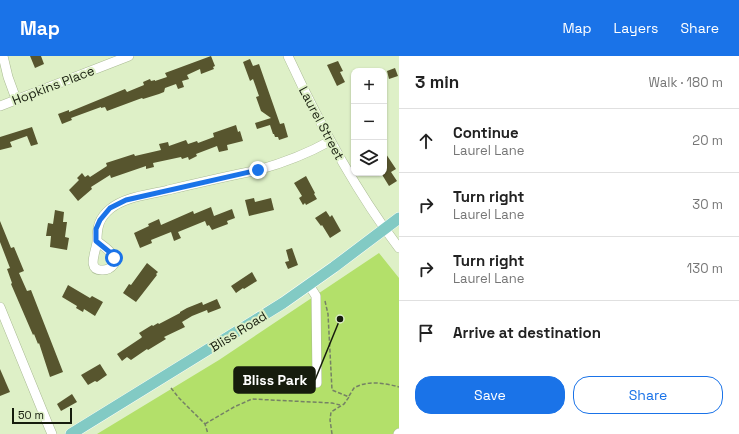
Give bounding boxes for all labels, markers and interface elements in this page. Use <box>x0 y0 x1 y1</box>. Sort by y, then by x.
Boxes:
text: Map <box>20 16 60 41</box>
text: Map <box>562 19 592 37</box>
text: Layers <box>614 19 658 37</box>
text: Share <box>680 19 719 37</box>
street label: Hopkins Place <box>10 62 97 109</box>
map controls <box>351 68 387 176</box>
button: + <box>351 68 387 104</box>
text: 3 min <box>415 71 459 93</box>
text: Walk · 180 m <box>649 74 723 91</box>
street label: Laurel Street <box>295 83 348 163</box>
button: − <box>351 104 387 140</box>
text: Continue <box>453 123 519 142</box>
icon: ahead <box>415 130 437 152</box>
text: 20 m <box>692 132 723 149</box>
button: layers <box>351 140 387 176</box>
text: Laurel Lane <box>453 142 525 159</box>
route end <box>249 161 267 179</box>
text: Turn right <box>453 187 524 206</box>
icon: right <box>415 194 437 216</box>
text: 30 m <box>692 196 723 213</box>
text: Laurel Lane <box>453 206 525 223</box>
route start <box>105 249 123 267</box>
text: Turn right <box>453 251 524 270</box>
icon: right <box>415 258 437 280</box>
text: 130 m <box>687 260 723 277</box>
text: Laurel Lane <box>453 270 525 287</box>
street label: Bliss Road <box>207 307 270 356</box>
icon: arrive <box>415 322 437 344</box>
text: Arrive at destination <box>453 323 601 342</box>
callout: Bliss Park <box>234 367 315 393</box>
text: Bliss Park <box>243 371 308 389</box>
button: Save <box>415 376 565 414</box>
button: Share <box>573 376 723 414</box>
scale bar <box>12 406 72 425</box>
text: 50 m <box>18 408 44 422</box>

